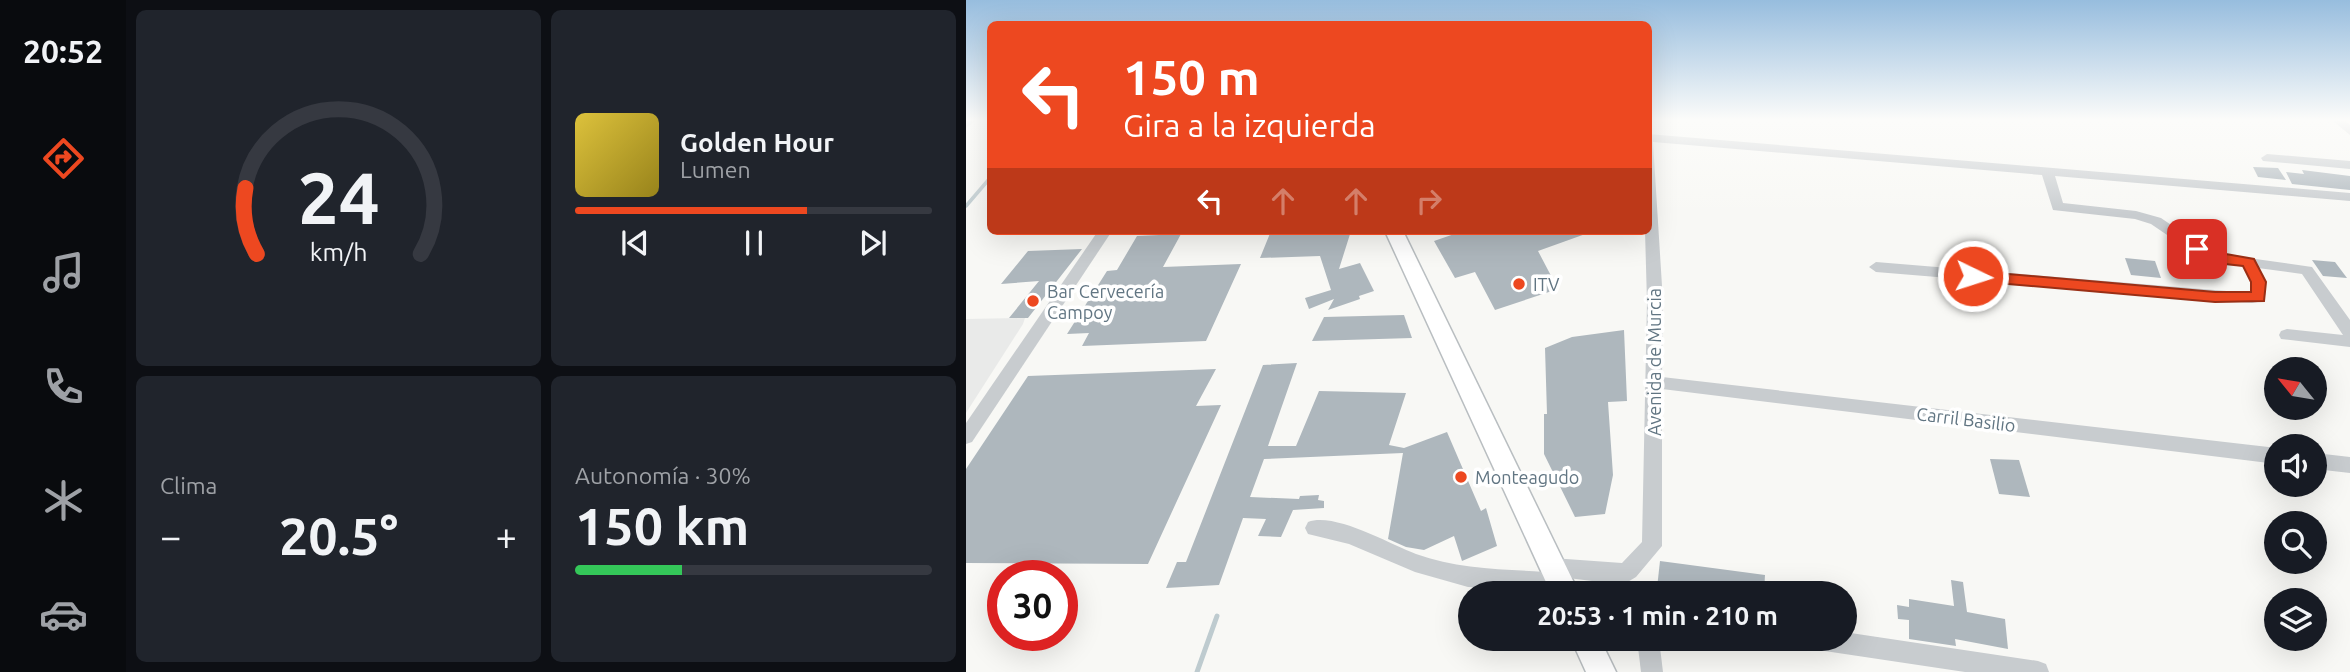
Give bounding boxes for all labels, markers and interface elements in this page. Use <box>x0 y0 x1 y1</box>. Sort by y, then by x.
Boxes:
text: 20:52 <box>23 33 103 69</box>
icon: left <box>1008 49 1099 140</box>
text: 150 m <box>1123 49 1260 104</box>
text: Gira a la izquierda <box>1123 107 1376 143</box>
text: Golden Hour <box>680 128 834 157</box>
icon: directions <box>39 134 88 183</box>
text: 24 <box>297 156 380 238</box>
text: Lumen <box>680 157 751 182</box>
icon: left <box>1191 182 1229 220</box>
icon: ahead <box>1264 182 1302 220</box>
icon: ahead <box>1337 182 1375 220</box>
icon: right <box>1410 182 1448 220</box>
pin <box>2167 219 2227 279</box>
icon: previous <box>616 224 654 262</box>
icon: pause <box>735 224 773 262</box>
icon: next <box>854 224 892 262</box>
icon: arrive <box>2178 230 2216 268</box>
text: km/h <box>310 238 367 266</box>
position arrow <box>1936 239 2010 313</box>
icon: music <box>39 248 88 297</box>
place label: ITV <box>1533 274 1560 294</box>
marker: ITV <box>1511 276 1527 292</box>
place label: Bar Cervecería Campoy <box>1047 281 1164 322</box>
street label: Avenida de Murcia <box>1644 288 1664 436</box>
marker: Bar Cervecería Campoy <box>1025 293 1041 309</box>
north arrow <box>2264 357 2328 420</box>
map controls <box>2264 357 2327 651</box>
icon: phone <box>39 362 88 411</box>
street label: Carril Basilio <box>1915 403 2017 435</box>
button: sound <box>2264 434 2327 497</box>
text: Autonomía · 30% <box>575 463 751 488</box>
place label: Monteagudo <box>1475 467 1579 487</box>
marker: Monteagudo <box>1453 469 1469 485</box>
text: Clima <box>160 473 217 498</box>
icon: climate <box>39 476 88 525</box>
text: 150 km <box>575 497 749 555</box>
text: 20.5° <box>279 507 398 565</box>
button: search <box>2264 511 2327 574</box>
text: − <box>160 515 181 557</box>
text: + <box>496 515 517 557</box>
speed limit sign: 30 <box>987 560 1078 651</box>
button: layers <box>2264 588 2327 651</box>
icon: car <box>39 590 88 639</box>
text: 20:53 · 1 min · 210 m <box>1537 601 1778 630</box>

